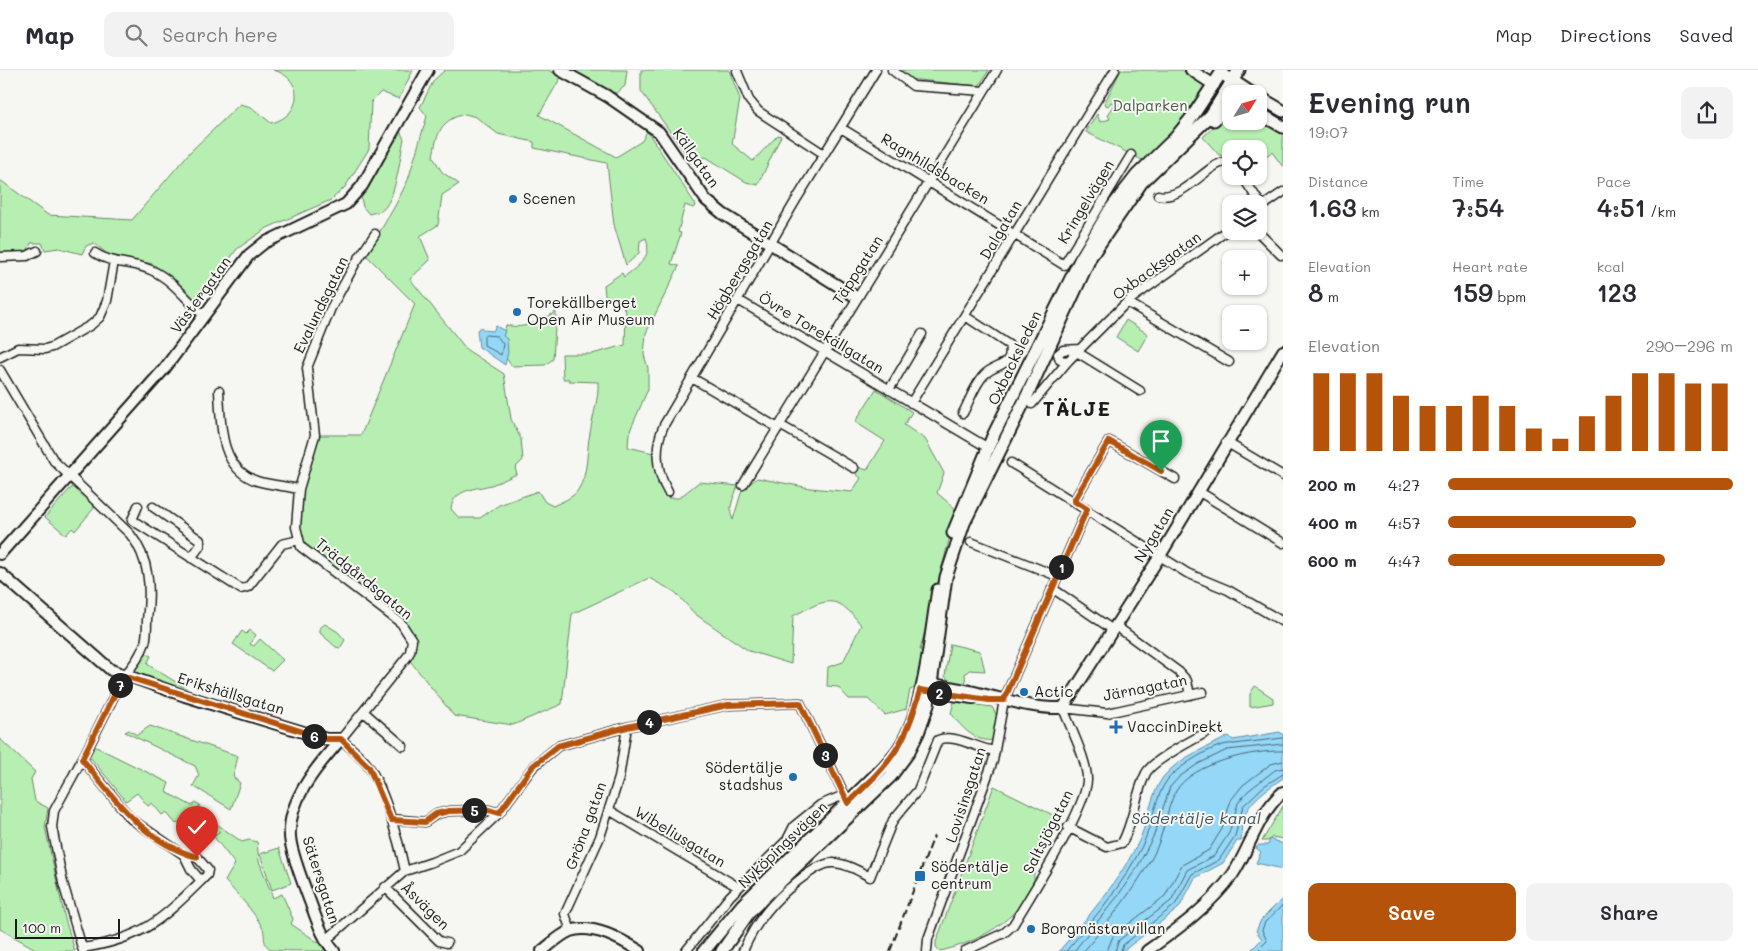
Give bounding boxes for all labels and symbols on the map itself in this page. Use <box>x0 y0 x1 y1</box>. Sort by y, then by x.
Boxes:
north arrow <box>1222 85 1268 130</box>
park label: Dalparken <box>1112 95 1188 115</box>
street label: Källgatan <box>669 124 725 191</box>
street label: Ragnhildsbacken <box>878 128 993 208</box>
street label: Kringelvägen <box>1052 156 1118 247</box>
place label: Scenen <box>523 188 575 208</box>
marker: Scenen <box>507 193 519 205</box>
street label: Dalgatan <box>975 196 1026 263</box>
street label: Högbergsgatan <box>701 216 777 323</box>
street label: Oxbacksgatan <box>1108 226 1205 304</box>
street label: Täppgatan <box>827 231 887 308</box>
street label: Västergatan <box>165 252 235 337</box>
street label: Evalundsgatan <box>288 253 352 356</box>
street label: Övre Torekällgatan <box>755 287 888 377</box>
place label: Torekällberget Open Air Museum <box>527 292 655 329</box>
marker: Torekällberget Open Air Museum <box>511 306 523 318</box>
street label: Oxbacksleden <box>983 307 1046 408</box>
district label: TÄLJE <box>1043 395 1111 421</box>
pin <box>1140 420 1182 471</box>
street label: Nygatan <box>1129 503 1177 566</box>
street label: Trädgårdsgatan <box>312 533 417 624</box>
pin: 1 <box>1048 554 1074 580</box>
street label: Erikshällsgatan <box>175 667 287 719</box>
street label: Järnagatan <box>1101 669 1188 705</box>
pin: 7 <box>108 672 132 698</box>
pin: 2 <box>926 680 952 706</box>
place label: Actic <box>1034 681 1073 701</box>
marker: Actic <box>1018 686 1030 698</box>
pin: 4 <box>636 710 662 734</box>
place label: VaccinDirekt <box>1127 716 1223 736</box>
marker: VaccinDirekt <box>1109 720 1123 734</box>
pin: 6 <box>302 724 326 748</box>
pin: 3 <box>812 742 838 768</box>
street label: Lovisinsgatan <box>940 744 990 845</box>
place label: Södertälje stadshus <box>705 757 783 794</box>
marker: Södertälje stadshus <box>787 771 799 783</box>
street label: Gröna gatan <box>560 779 610 872</box>
street label: Saltsjögatan <box>1017 786 1077 877</box>
street label: Nyköpingsvägen <box>733 796 831 892</box>
pin: 5 <box>462 798 486 822</box>
street label: Wibeliusgatan <box>631 801 730 871</box>
pin <box>176 806 218 857</box>
water label: Södertälje kanal <box>1131 807 1261 828</box>
street label: Sätersgatan <box>298 833 345 926</box>
place label: Södertälje centrum <box>931 856 1009 893</box>
marker: Södertälje centrum <box>913 869 927 883</box>
street label: Åsvägen <box>397 877 454 934</box>
scale bar <box>15 916 120 939</box>
place label: Borgmästarvillan <box>1041 918 1165 938</box>
marker: Borgmästarvillan <box>1025 923 1037 935</box>

